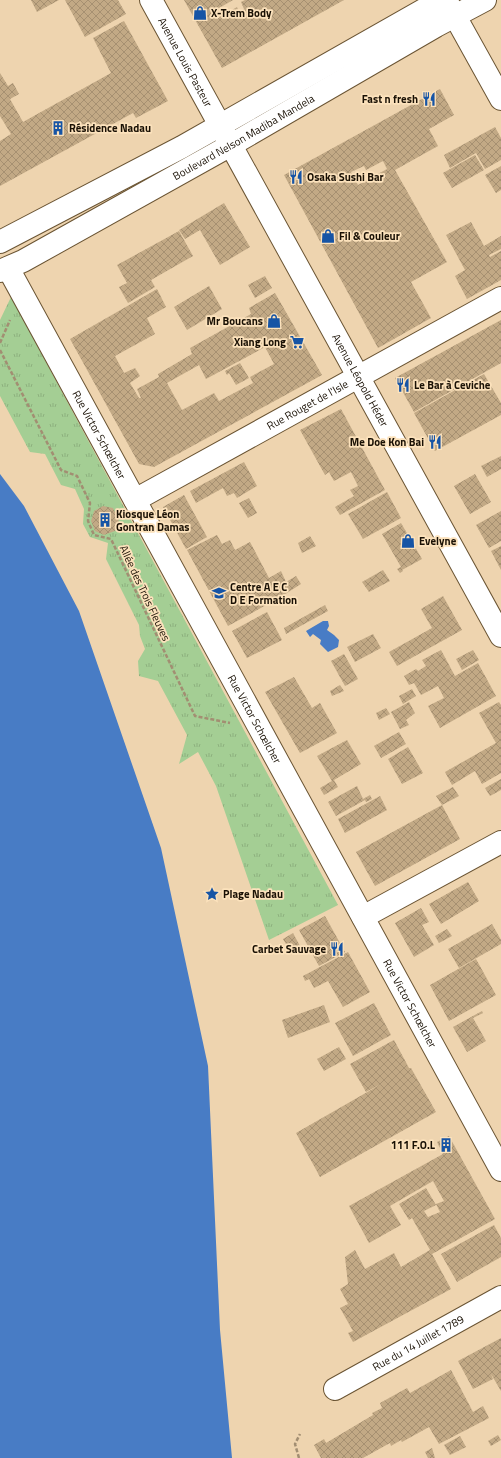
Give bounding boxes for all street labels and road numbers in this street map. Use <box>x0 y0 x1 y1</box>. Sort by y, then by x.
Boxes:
street label: Avenue Louis Pasteur <box>154 15 216 110</box>
street label: Boulevard Nelson Madiba Mandela <box>170 90 318 184</box>
street label: Avenue Léopold Héder <box>328 331 392 430</box>
street label: Rue Rouget de l'Isle <box>264 376 352 434</box>
street label: Rue Victor Schœlcher <box>68 387 130 482</box>
street label: Allée des Trois Fleuves <box>116 543 174 643</box>
street label: Rue Victor Schœlcher <box>224 672 285 766</box>
street label: Rue Victor Schœlcher <box>379 956 441 1051</box>
street label: Rue du 14 Juillet 1789 <box>369 1311 467 1375</box>

